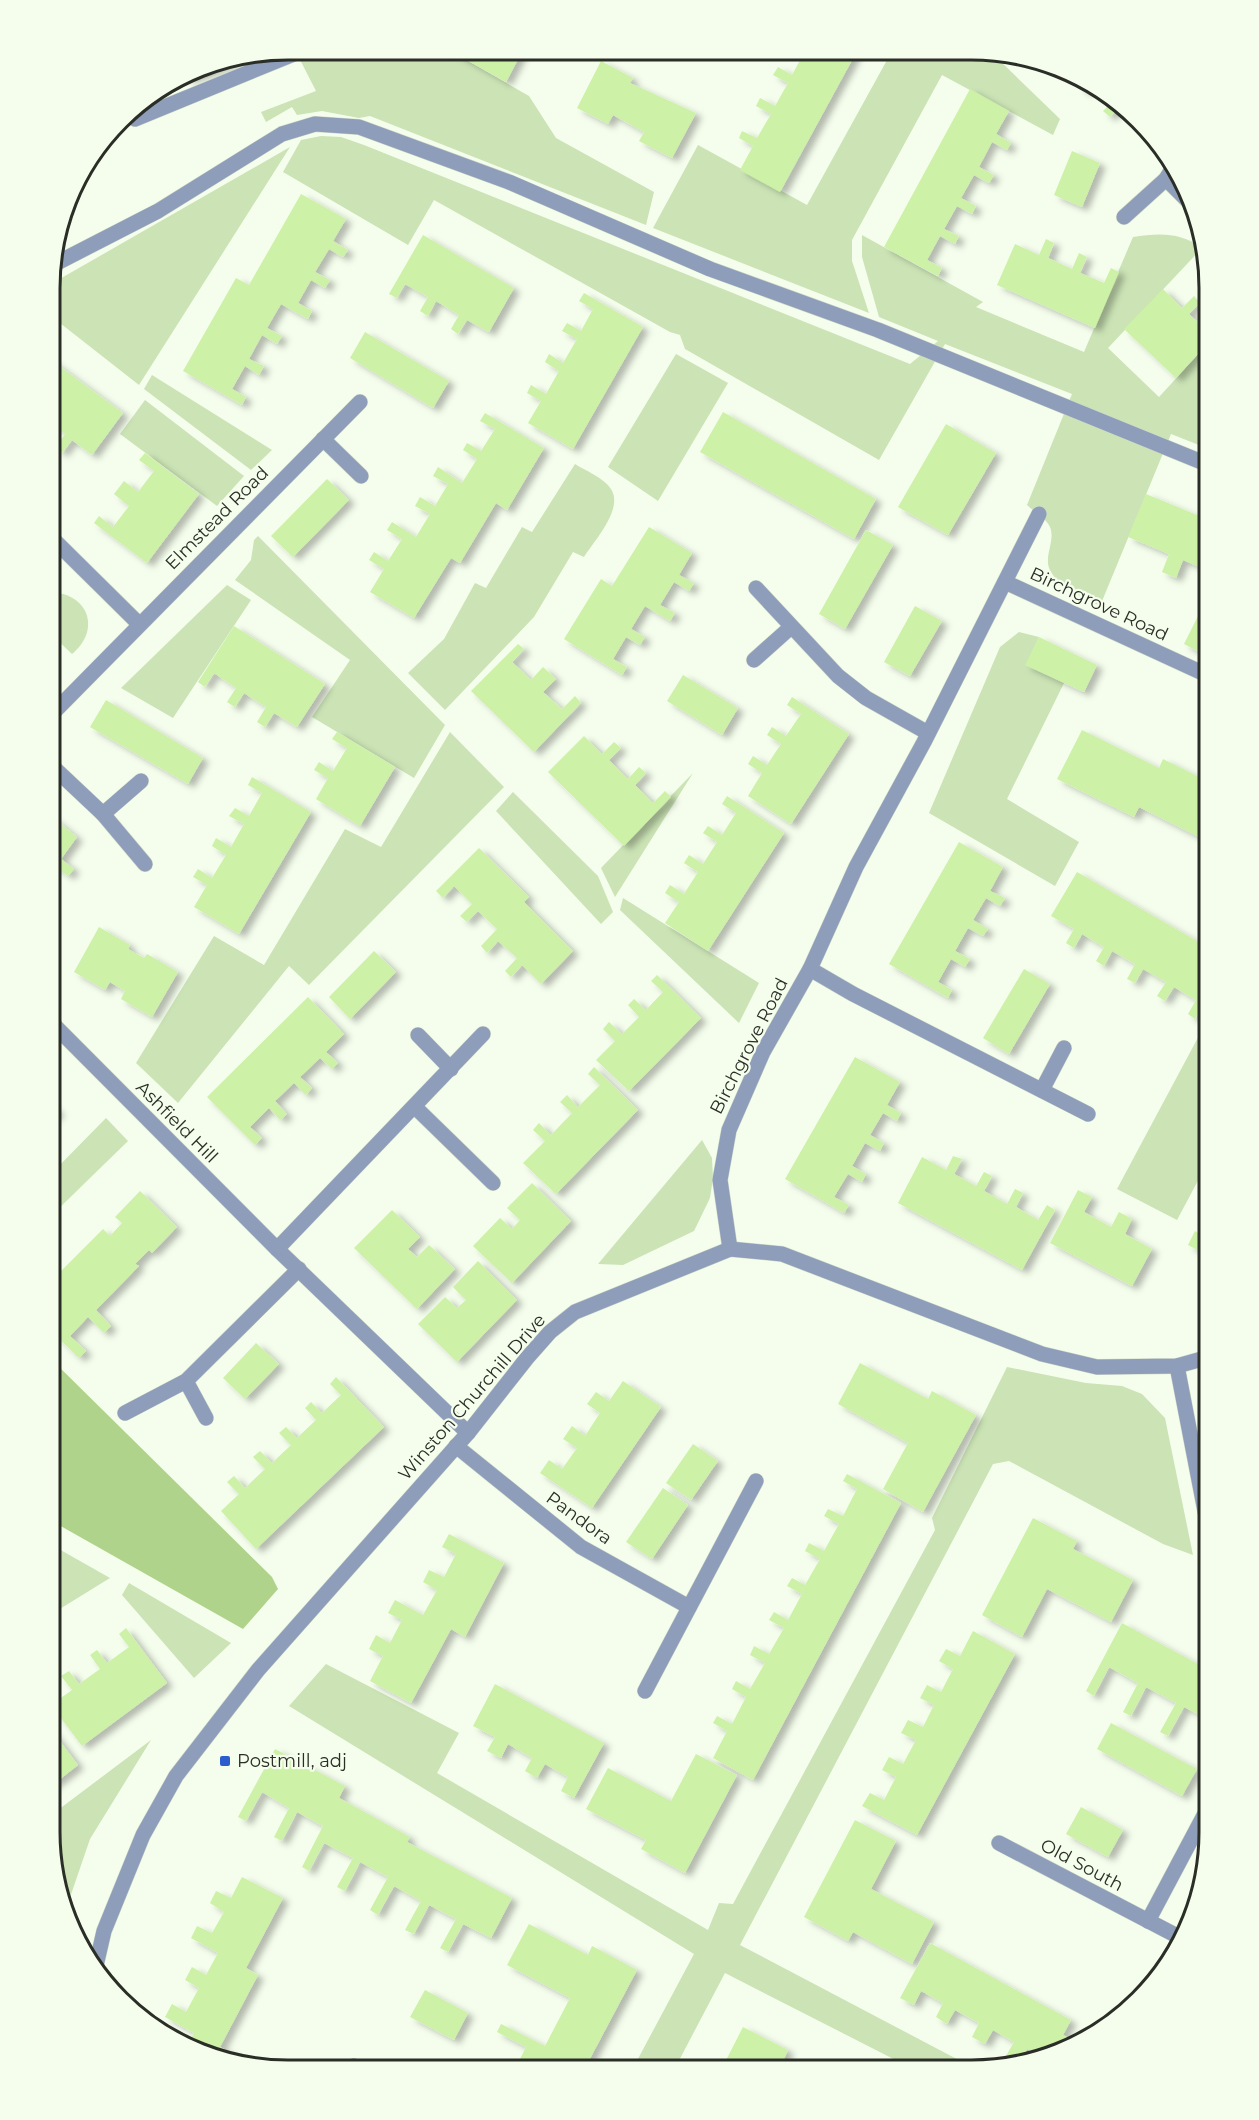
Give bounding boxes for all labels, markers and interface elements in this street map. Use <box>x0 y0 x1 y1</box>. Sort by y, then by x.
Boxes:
street label: Elmstead Road <box>161 462 273 574</box>
street label: Birchgrove Road <box>1026 562 1172 646</box>
street label: Birchgrove Road <box>705 974 793 1118</box>
street label: Ashfield Hill <box>132 1077 222 1167</box>
street label: Winston Churchill Drive <box>394 1309 550 1485</box>
street label: Pandora <box>542 1487 616 1549</box>
place label: Postmill, adj <box>237 1750 347 1772</box>
marker: Postmill, adj <box>218 1754 232 1768</box>
street label: Old South <box>1037 1834 1127 1896</box>

